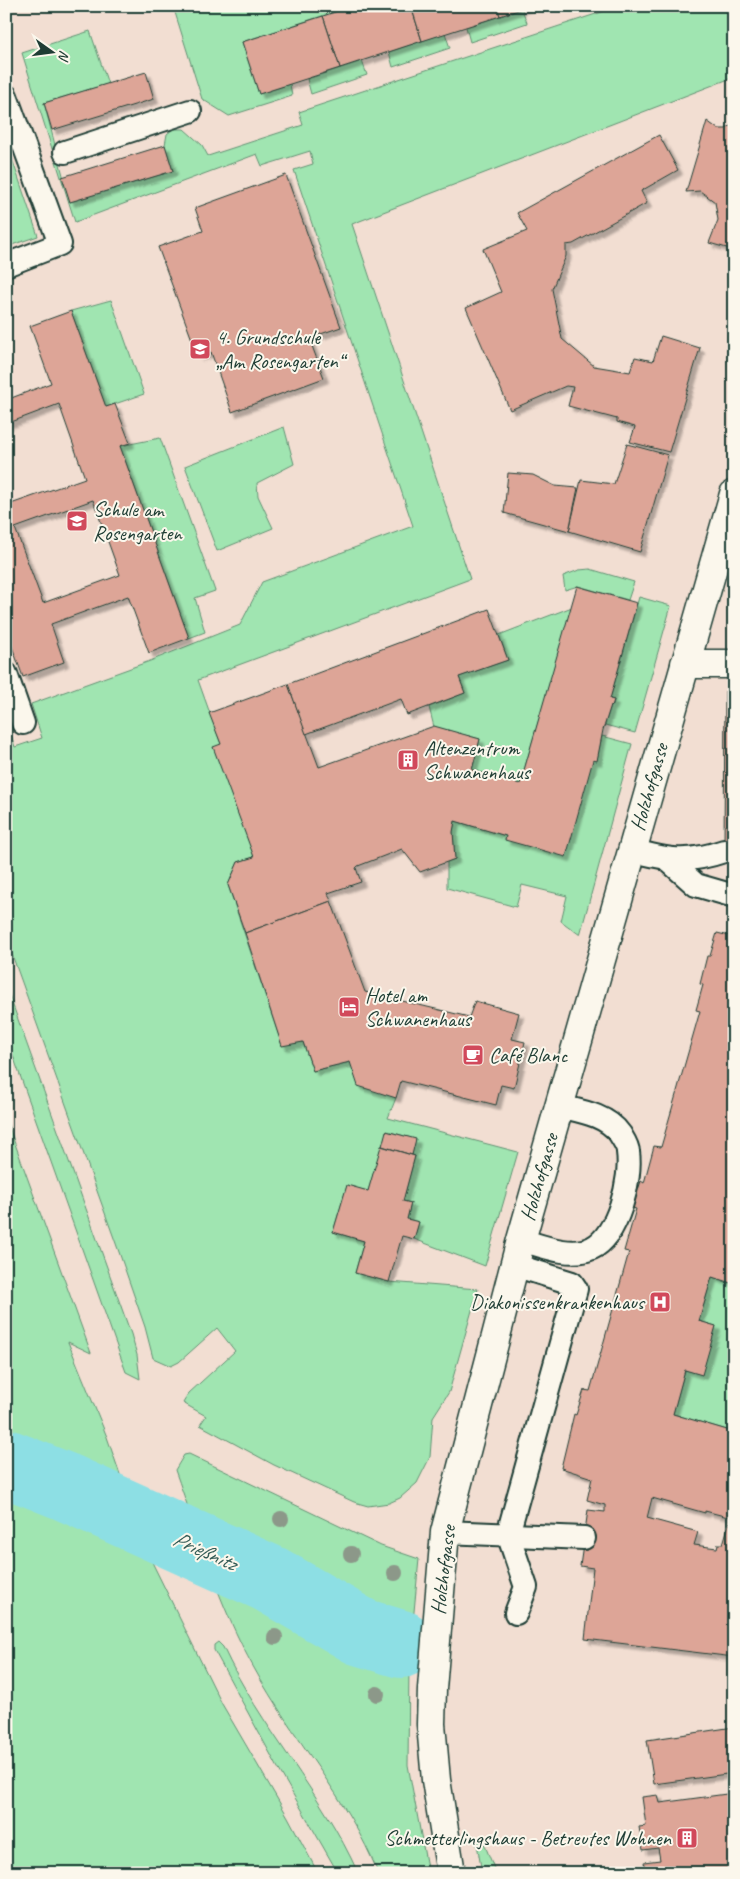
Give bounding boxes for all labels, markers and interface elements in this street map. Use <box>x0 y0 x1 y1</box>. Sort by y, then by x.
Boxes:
north arrow <box>28 28 78 78</box>
text: N <box>54 49 73 64</box>
place label: 4. Grundschule „Am Rosengarten“ <box>216 324 348 374</box>
school or university icon: 4. Grundschule „Am Rosengarten“ <box>188 337 212 361</box>
place label: Schule am Rosengarten <box>93 496 183 546</box>
school or university icon: Schule am Rosengarten <box>65 509 89 533</box>
place label: Altenzentrum Schwanenhaus <box>424 735 531 785</box>
street label: Holzhofgasse <box>624 738 674 834</box>
building icon: Altenzentrum Schwanenhaus <box>396 748 420 772</box>
place label: Hotel am Schwanenhaus <box>365 982 472 1032</box>
hotel icon: Hotel am Schwanenhaus <box>337 995 361 1019</box>
place label: Café Blanc <box>489 1042 568 1068</box>
cafe icon: Café Blanc <box>461 1043 485 1067</box>
street label: Holzhofgasse <box>514 1128 564 1224</box>
place label: Diakonissenkrankenhaus <box>470 1289 646 1315</box>
hospital icon: Diakonissenkrankenhaus <box>648 1290 672 1314</box>
street label: Holzhofgasse <box>425 1522 462 1616</box>
water label: Prießnitz <box>169 1525 243 1578</box>
place label: Schmetterlingshaus - Betreutes Wohnen <box>384 1825 672 1851</box>
building icon: Schmetterlingshaus - Betreutes Wohnen <box>675 1826 699 1850</box>

